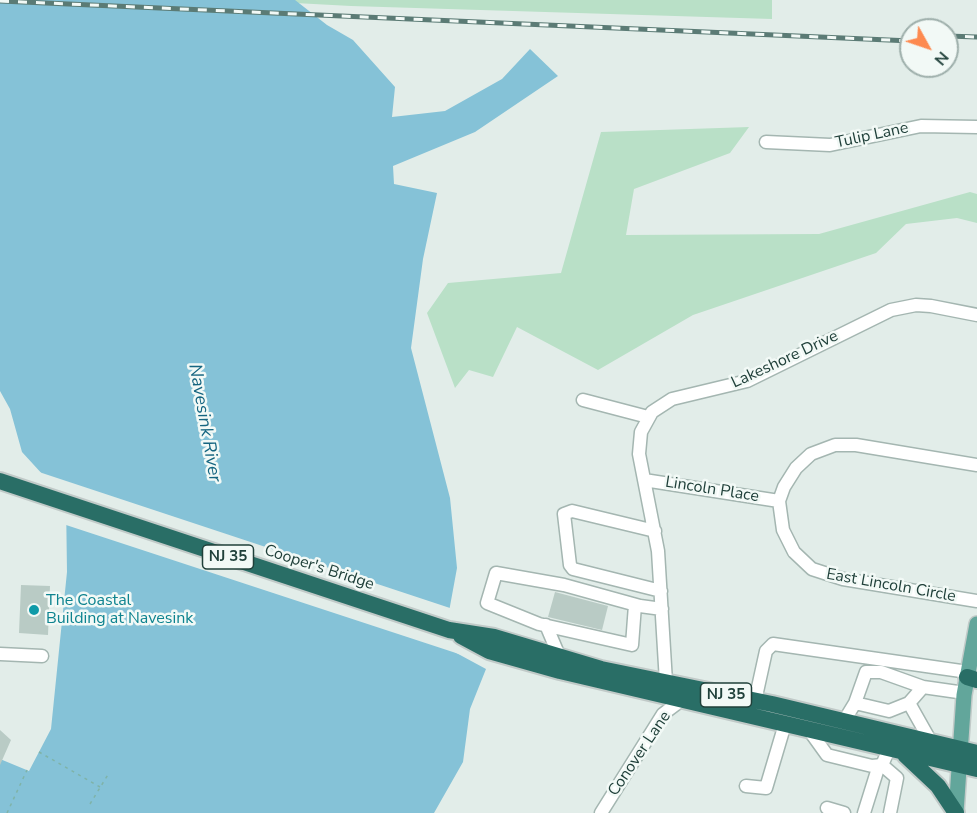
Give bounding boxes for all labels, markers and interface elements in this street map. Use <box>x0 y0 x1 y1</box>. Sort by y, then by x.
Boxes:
north arrow <box>899 18 959 78</box>
text: N <box>929 47 954 70</box>
street label: Tulip Lane <box>834 119 910 153</box>
street label: Lakeshore Drive <box>729 327 841 393</box>
water label: Navesink River <box>183 362 225 484</box>
street label: Lincoln Place <box>664 473 760 507</box>
street label: Cooper's Bridge <box>262 541 376 595</box>
road number: NJ 35 <box>202 545 254 569</box>
street label: East Lincoln Circle <box>825 565 957 607</box>
place label: The Coastal Building at Navesink <box>46 591 193 629</box>
marker: The Coastal Building at Navesink <box>27 603 41 617</box>
road number: NJ 35 <box>700 683 752 707</box>
street label: Conover Lane <box>605 708 675 800</box>

